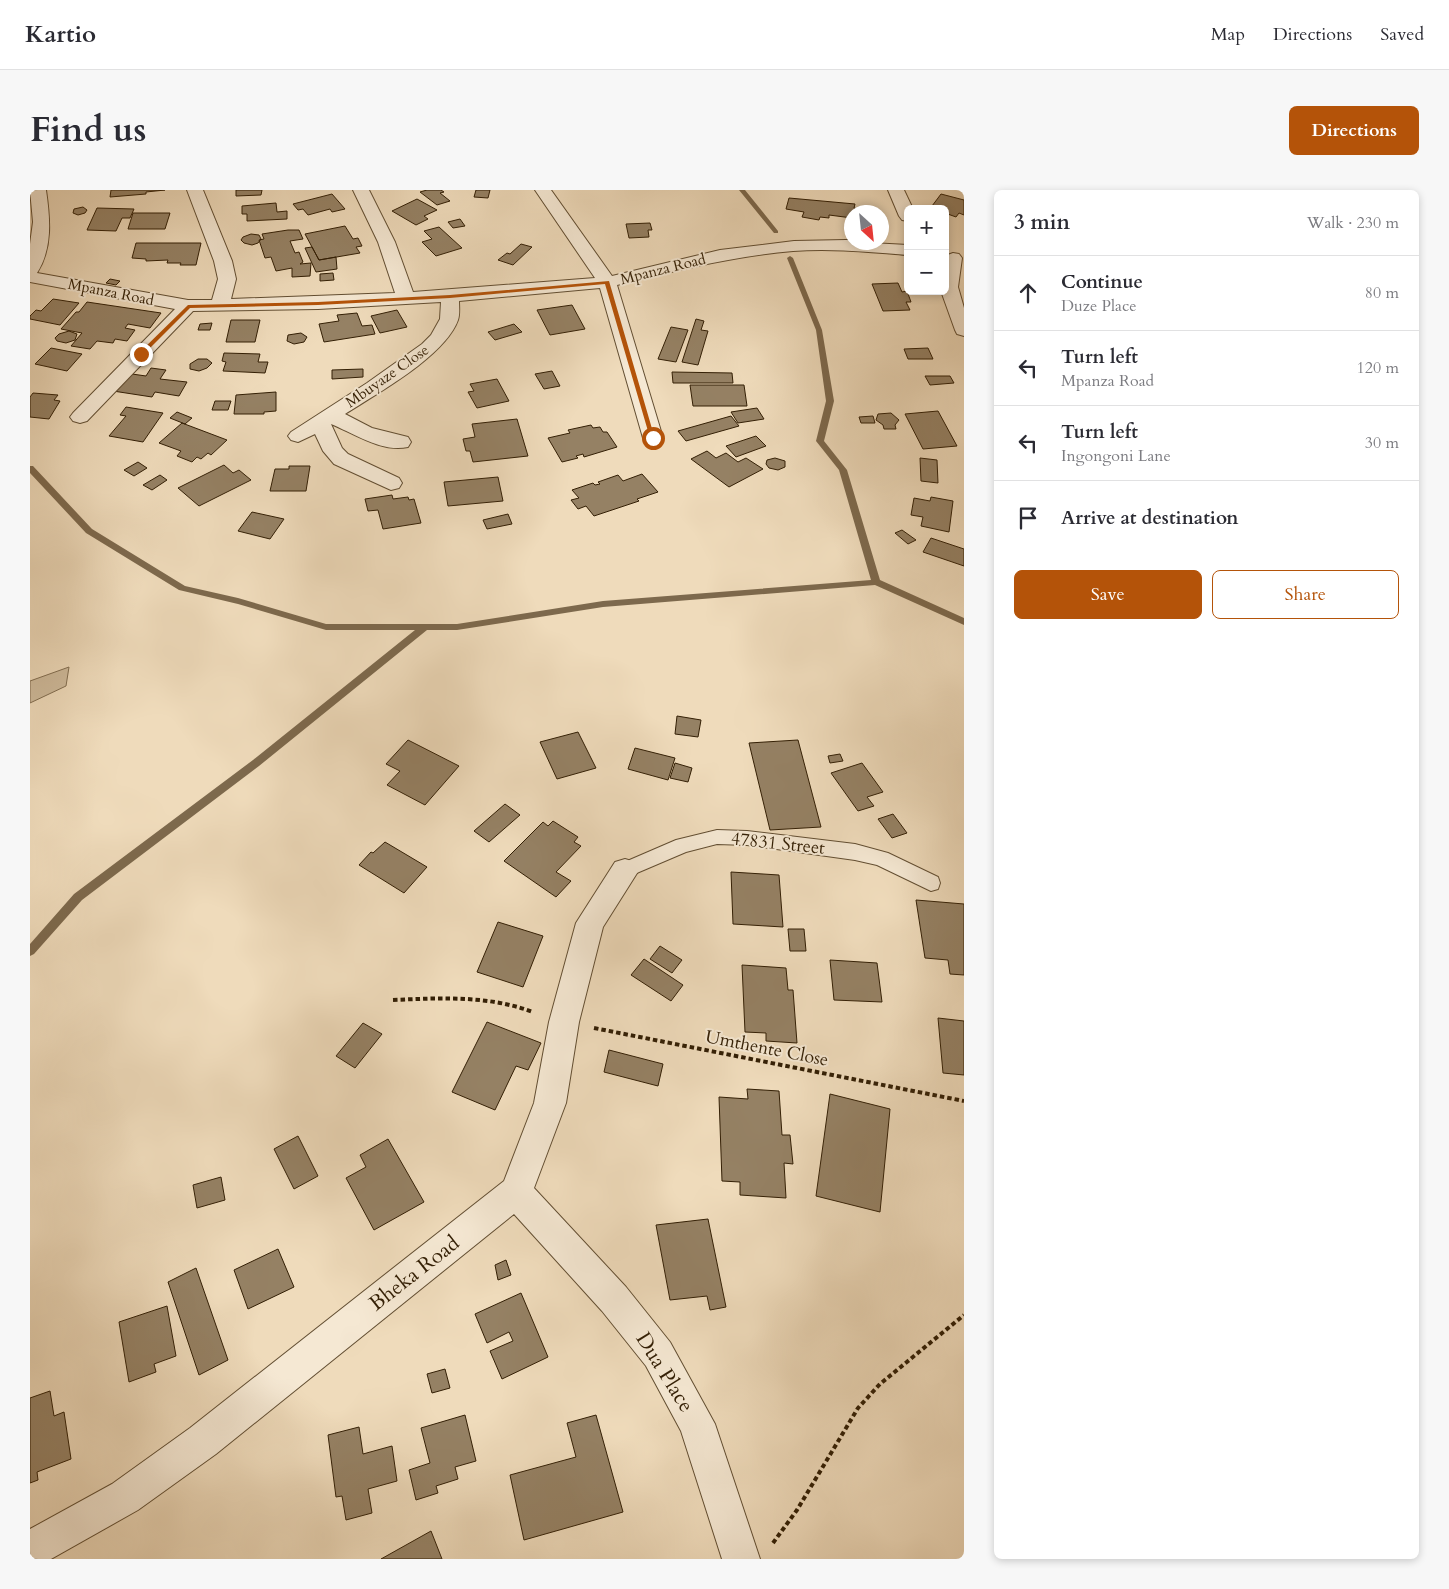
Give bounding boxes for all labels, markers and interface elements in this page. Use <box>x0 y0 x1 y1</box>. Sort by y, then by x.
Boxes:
text: Kartio <box>25 18 96 51</box>
text: Map <box>1211 22 1245 47</box>
text: Directions <box>1273 22 1352 47</box>
text: Saved <box>1380 22 1424 47</box>
text: Find us <box>30 106 146 154</box>
button: Directions <box>1289 106 1419 155</box>
north arrow <box>844 205 889 250</box>
map controls <box>904 205 949 295</box>
button: + <box>904 205 949 250</box>
text: 3 min <box>1014 208 1070 237</box>
text: Walk · 230 m <box>1307 212 1399 234</box>
street label: Mpanza Road <box>618 249 708 289</box>
button: − <box>904 250 949 295</box>
text: Continue <box>1061 269 1143 295</box>
street label: Mpanza Road <box>66 274 156 310</box>
icon: ahead <box>1014 279 1042 307</box>
text: 80 m <box>1365 282 1399 304</box>
text: Duze Place <box>1061 295 1137 317</box>
street label: Mbuyaze Close <box>341 340 433 412</box>
route end <box>130 343 153 366</box>
text: Turn left <box>1061 344 1138 370</box>
icon: left <box>1014 354 1042 382</box>
text: 120 m <box>1357 357 1399 379</box>
text: Mpanza Road <box>1061 370 1154 392</box>
text: Turn left <box>1061 419 1138 445</box>
route start <box>642 427 665 450</box>
icon: left <box>1014 429 1042 457</box>
text: 30 m <box>1365 432 1399 454</box>
text: Ingongoni Lane <box>1061 445 1171 467</box>
icon: arrive <box>1014 504 1042 532</box>
text: Arrive at destination <box>1061 505 1238 531</box>
button: Save <box>1014 570 1202 619</box>
button: Share <box>1212 570 1399 619</box>
street label: 47831 Street <box>730 826 826 861</box>
street label: Umthente Close <box>703 1024 831 1073</box>
street label: Bheka Road <box>363 1229 466 1318</box>
street label: Dua Place <box>629 1327 701 1418</box>

